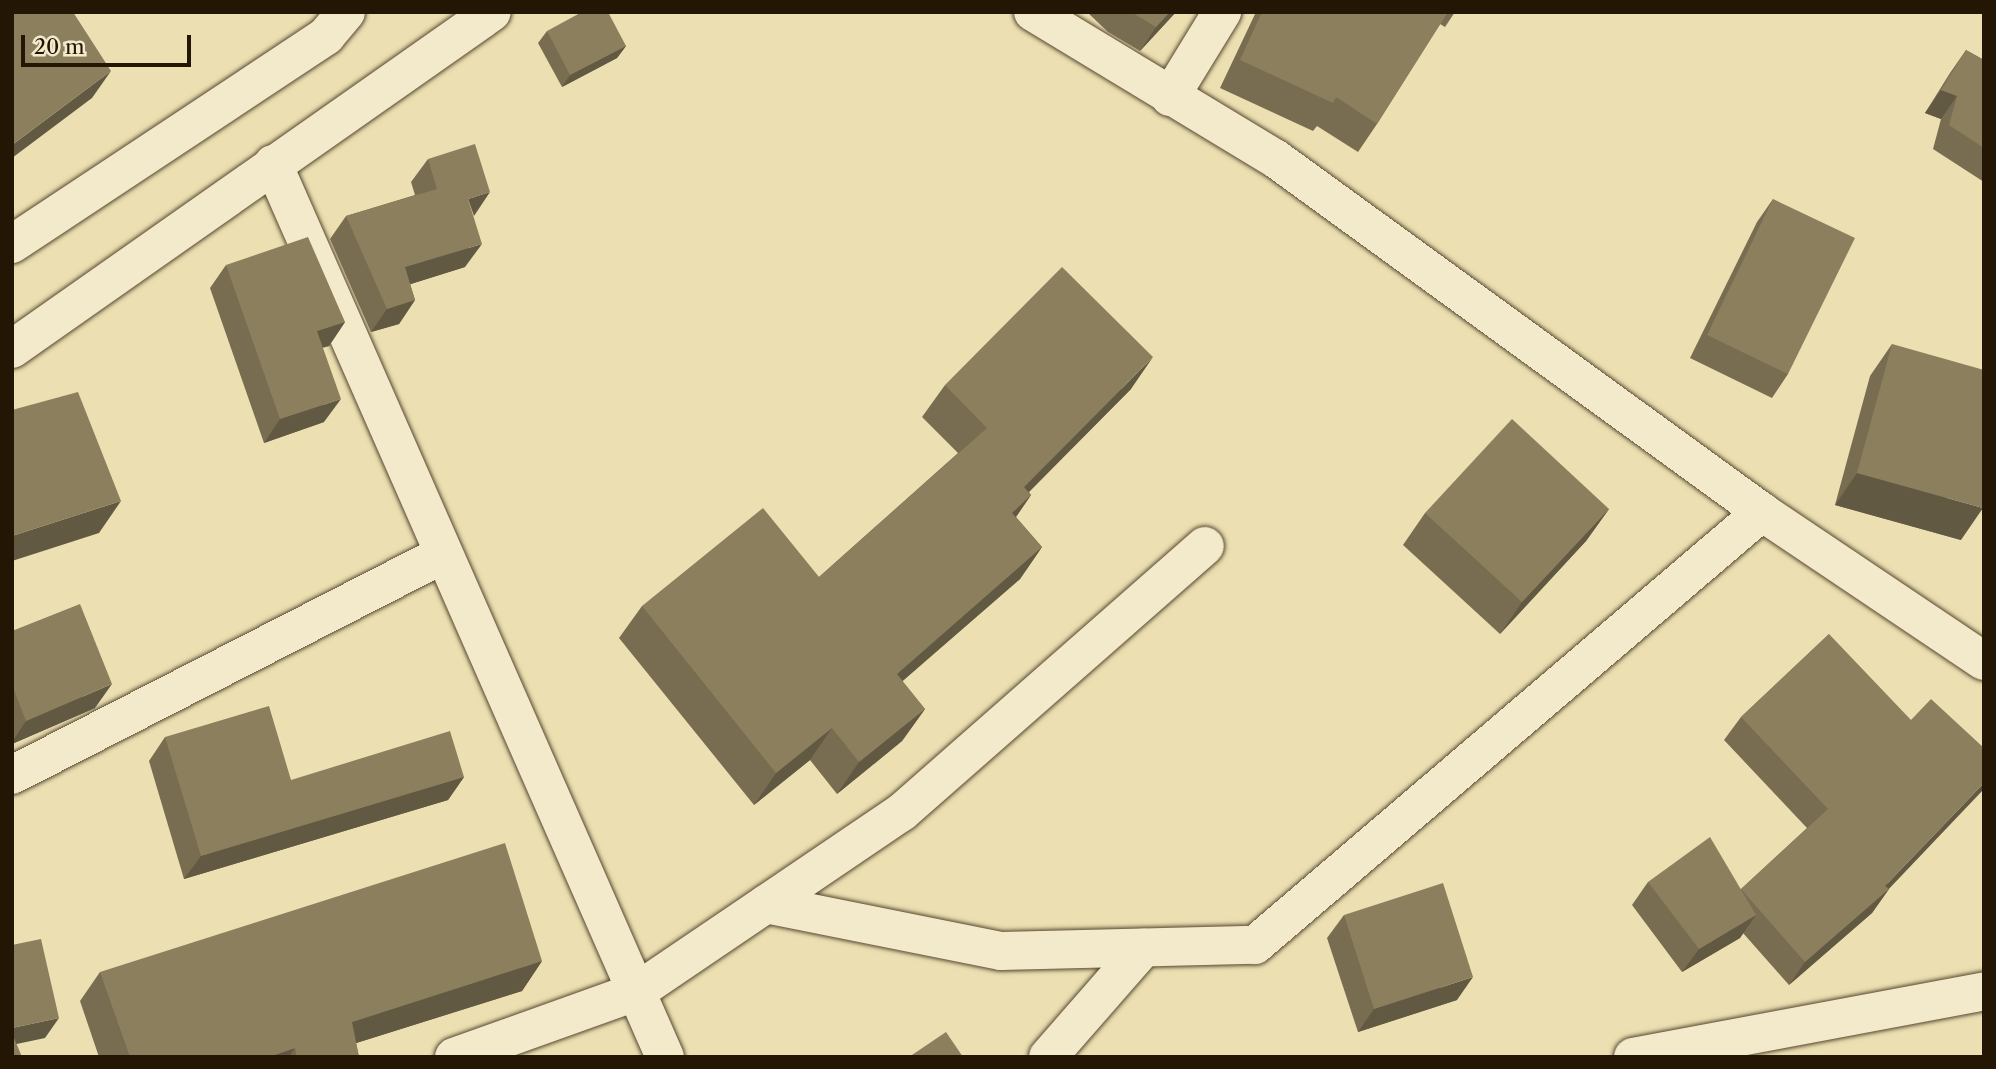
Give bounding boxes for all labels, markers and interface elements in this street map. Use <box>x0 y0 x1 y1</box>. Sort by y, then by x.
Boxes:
scale bar <box>24 21 194 65</box>
text: 20 m <box>34 34 85 59</box>

